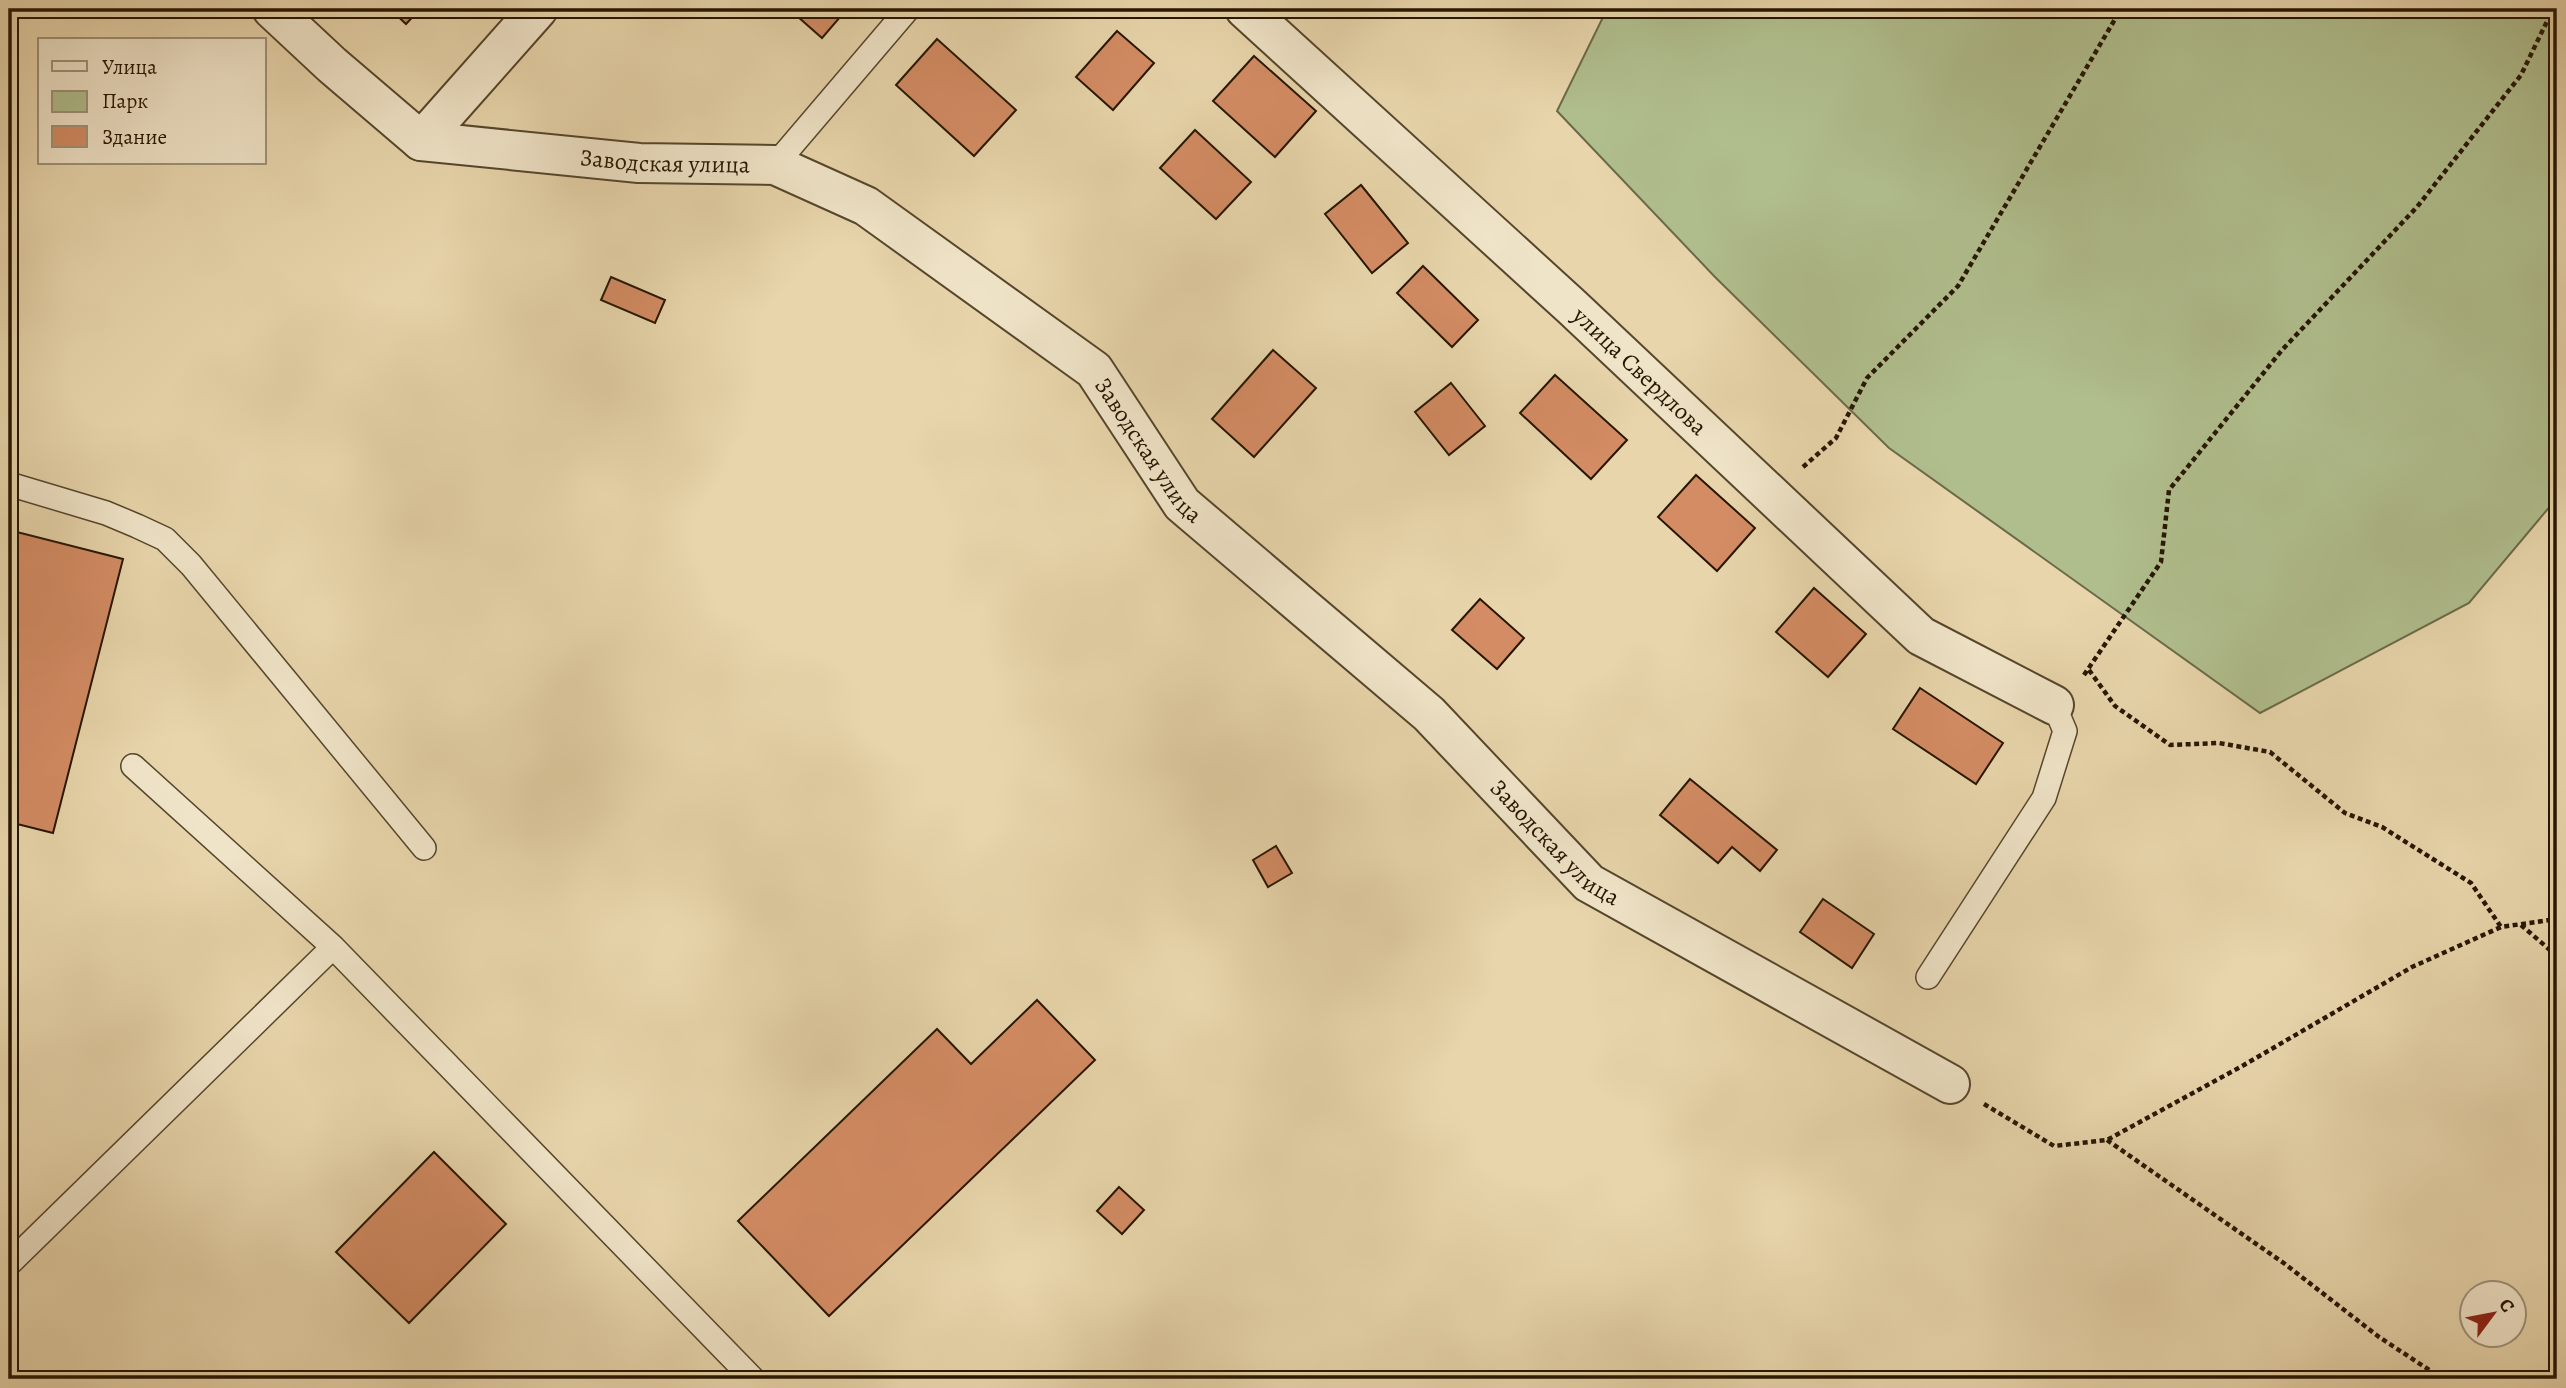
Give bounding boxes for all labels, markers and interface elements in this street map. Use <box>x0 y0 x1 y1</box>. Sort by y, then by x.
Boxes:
legend <box>38 38 266 164</box>
text: Улица <box>102 53 157 81</box>
text: Парк <box>102 87 148 115</box>
text: Здание <box>102 123 167 151</box>
street label: Заводская улица <box>578 141 750 181</box>
street label: улица Свердлова <box>1565 299 1714 443</box>
street label: Заводская улица <box>1087 371 1209 530</box>
street label: Заводская улица <box>1483 772 1626 913</box>
north arrow <box>2458 1280 2528 1350</box>
text: С <box>2492 1294 2521 1317</box>

